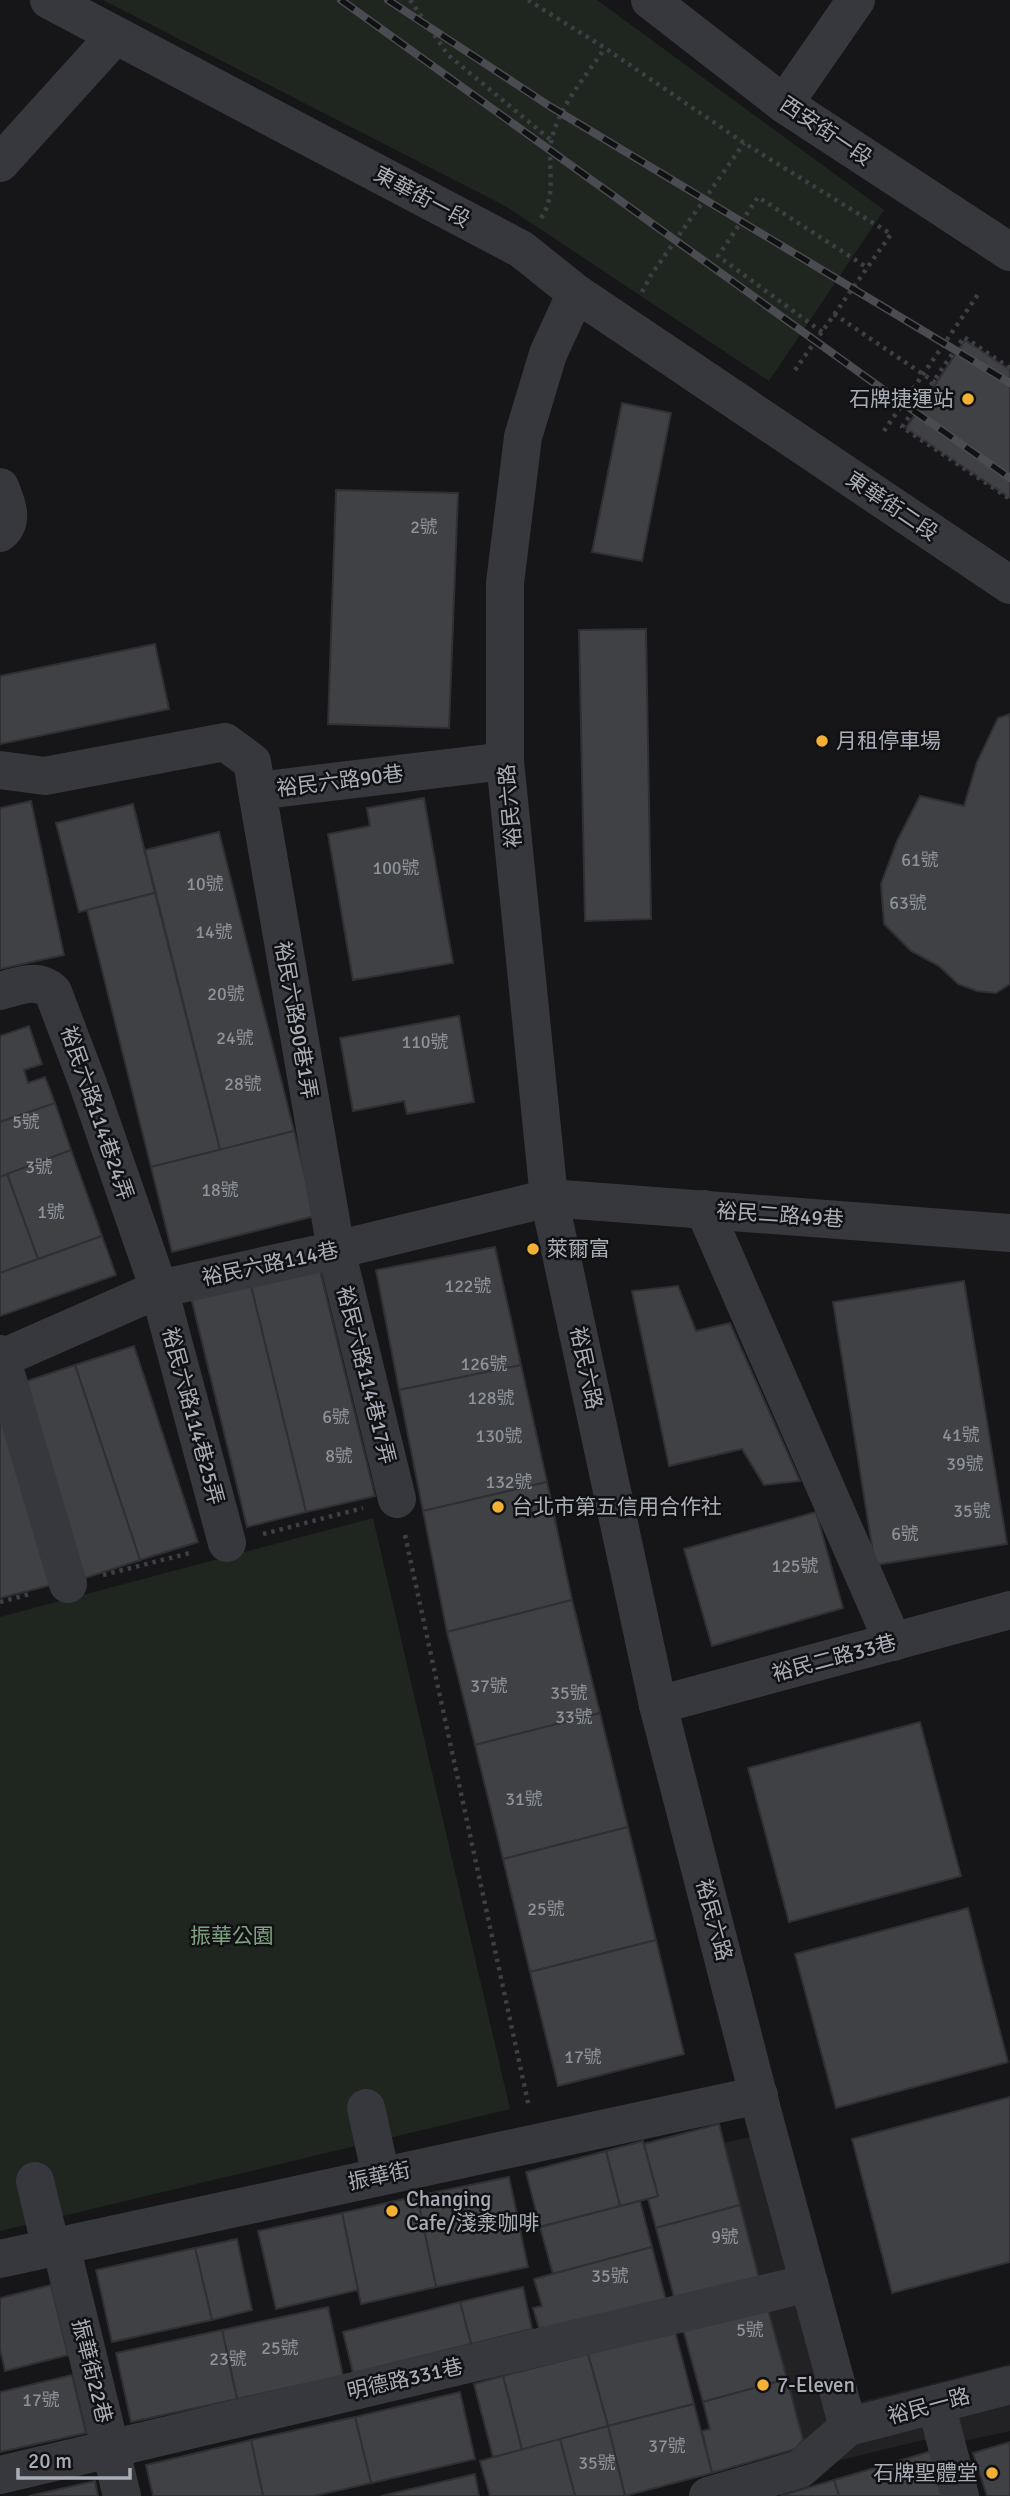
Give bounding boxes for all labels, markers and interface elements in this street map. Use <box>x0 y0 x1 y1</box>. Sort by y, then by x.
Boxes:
street label: 西安街一段 <box>775 91 877 171</box>
street label: 東華街一段 <box>370 161 474 233</box>
place label: 石牌捷運站 <box>849 386 954 412</box>
marker: 石牌捷運站 <box>960 391 976 407</box>
street label: 東華街二段 <box>841 466 943 546</box>
house number: 2號 <box>410 516 438 538</box>
place label: 月租停車場 <box>836 728 941 754</box>
marker: 月租停車場 <box>814 733 830 749</box>
street label: 裕民六路90巷 <box>275 760 405 802</box>
street label: 裕民六路 <box>493 763 527 849</box>
house number: 61號 <box>901 849 939 871</box>
house number: 100號 <box>372 857 420 879</box>
house number: 10號 <box>186 873 224 895</box>
house number: 63號 <box>889 892 927 914</box>
house number: 14號 <box>195 921 233 943</box>
street label: 裕民六路90巷1弄 <box>269 939 323 1101</box>
house number: 20號 <box>207 983 245 1005</box>
street label: 裕民六路114巷24弄 <box>55 1022 139 1204</box>
house number: 24號 <box>216 1027 254 1049</box>
house number: 110號 <box>401 1031 449 1053</box>
house number: 28號 <box>224 1073 262 1095</box>
house number: 5號 <box>12 1111 40 1133</box>
house number: 3號 <box>25 1156 53 1178</box>
house number: 18號 <box>201 1179 239 1201</box>
street label: 裕民二路49巷 <box>715 1198 845 1232</box>
house number: 1號 <box>37 1201 65 1223</box>
place label: 萊爾富 <box>547 1236 610 1262</box>
street label: 裕民六路114巷 <box>199 1237 341 1291</box>
marker: 萊爾富 <box>525 1241 541 1257</box>
house number: 122號 <box>444 1275 492 1297</box>
street label: 裕民六路114巷17弄 <box>331 1283 401 1467</box>
street label: 裕民六路114巷25弄 <box>157 1324 229 1508</box>
street label: 裕民六路 <box>565 1324 607 1412</box>
house number: 126號 <box>460 1353 508 1375</box>
house number: 128號 <box>467 1387 515 1409</box>
house number: 6號 <box>322 1406 350 1428</box>
house number: 41號 <box>942 1424 980 1446</box>
house number: 130號 <box>475 1425 523 1447</box>
house number: 8號 <box>325 1445 353 1467</box>
house number: 39號 <box>946 1453 984 1475</box>
house number: 132號 <box>485 1471 533 1493</box>
place label: 台北市第五信用合作社 <box>512 1494 722 1520</box>
marker: 台北市第五信用合作社 <box>490 1499 506 1515</box>
house number: 35號 <box>953 1500 991 1522</box>
house number: 6號 <box>891 1523 919 1545</box>
house number: 125號 <box>771 1555 819 1577</box>
street label: 裕民二路33巷 <box>769 1629 899 1687</box>
house number: 37號 <box>470 1675 508 1697</box>
house number: 35號 <box>550 1682 588 1704</box>
house number: 33號 <box>555 1706 593 1728</box>
house number: 31號 <box>505 1788 543 1810</box>
street label: 裕民六路 <box>691 1876 737 1964</box>
house number: 25號 <box>527 1898 565 1920</box>
park label: 振華公園 <box>190 1923 274 1949</box>
house number: 17號 <box>564 2046 602 2068</box>
street label: 振華街 <box>345 2157 413 2195</box>
place label: Changing Cafe/淺淾咖啡 <box>406 2186 539 2236</box>
marker: Changing Cafe/淺淾咖啡 <box>384 2203 400 2219</box>
house number: 9號 <box>711 2226 739 2248</box>
house number: 35號 <box>591 2265 629 2287</box>
street label: 振華街22巷 <box>66 2316 118 2426</box>
house number: 5號 <box>736 2319 764 2341</box>
house number: 25號 <box>261 2337 299 2359</box>
house number: 23號 <box>209 2348 247 2370</box>
street label: 明德路331巷 <box>345 2353 465 2405</box>
place label: 7-Eleven <box>777 2372 855 2398</box>
marker: 7-Eleven <box>755 2377 771 2393</box>
street label: 裕民一路 <box>885 2383 973 2429</box>
house number: 17號 <box>22 2389 60 2411</box>
house number: 37號 <box>648 2435 686 2457</box>
scale bar <box>18 2436 130 2480</box>
text: 20 m <box>28 2448 72 2474</box>
house number: 35號 <box>578 2452 616 2474</box>
place label: 石牌聖體堂 <box>873 2460 978 2486</box>
marker: 石牌聖體堂 <box>984 2465 1000 2481</box>

